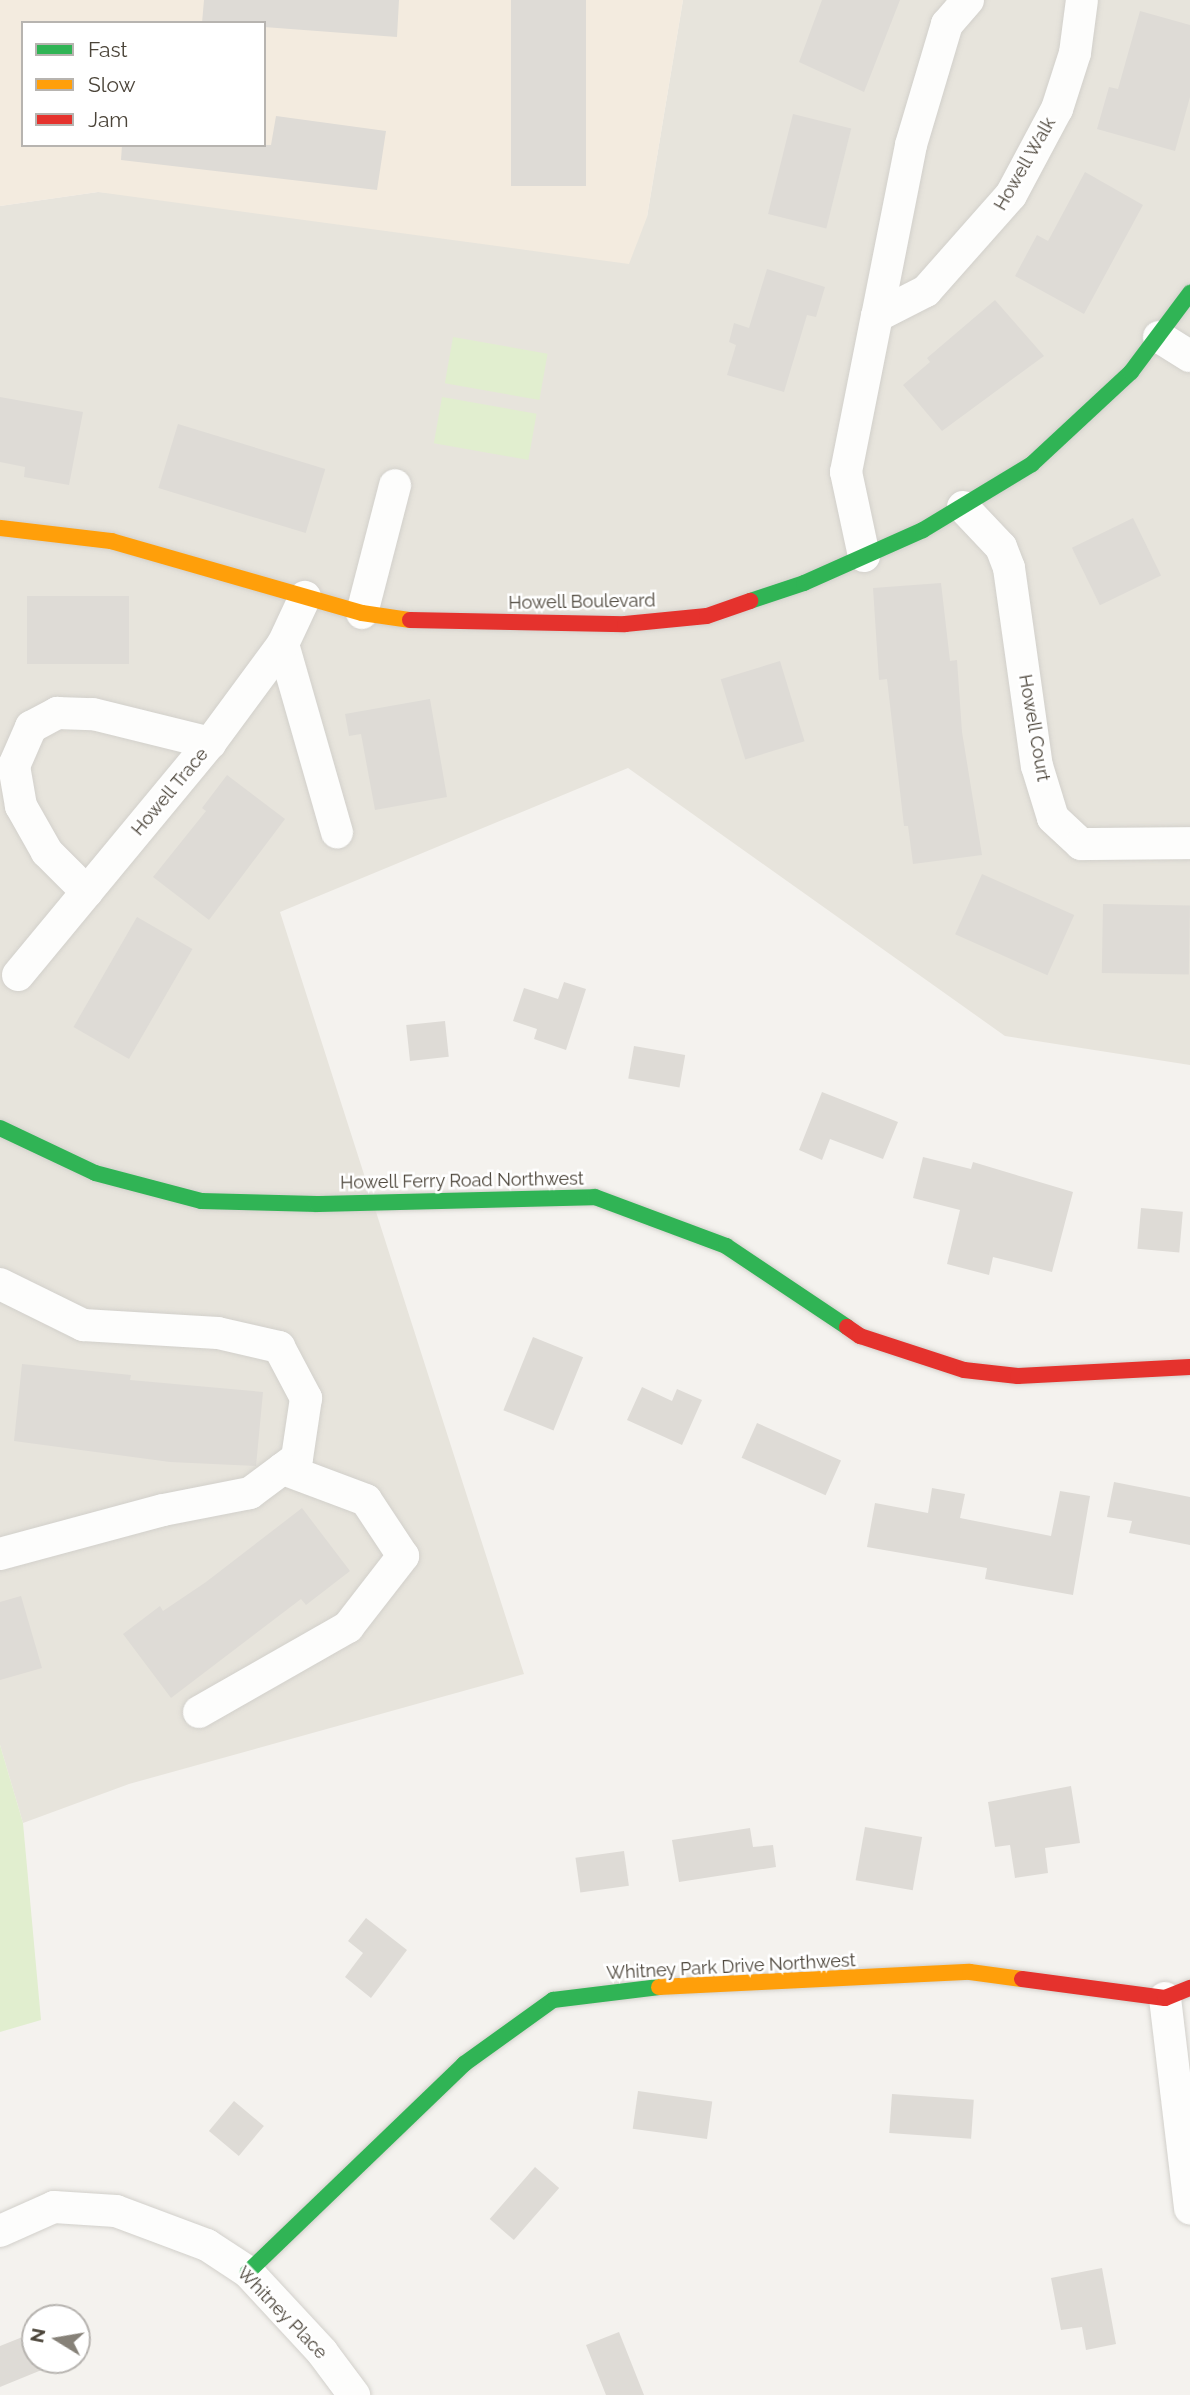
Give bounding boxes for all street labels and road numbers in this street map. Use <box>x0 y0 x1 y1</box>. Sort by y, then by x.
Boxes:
street label: Howell Walk <box>989 113 1061 215</box>
street label: Howell Boulevard <box>508 590 656 614</box>
street label: Howell Court <box>1014 673 1054 783</box>
street label: Howell Trace <box>127 743 213 841</box>
street label: Howell Ferry Road Northwest <box>339 1168 585 1194</box>
street label: Whitney Park Drive Northwest <box>606 1950 856 1984</box>
street label: Whitney Place <box>232 2262 332 2364</box>

